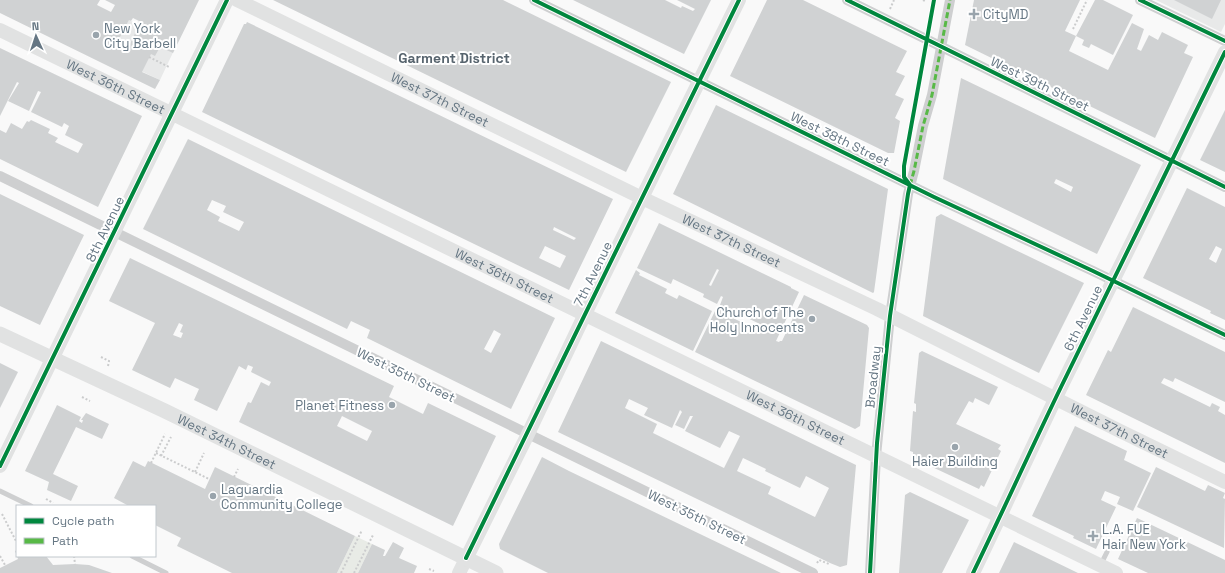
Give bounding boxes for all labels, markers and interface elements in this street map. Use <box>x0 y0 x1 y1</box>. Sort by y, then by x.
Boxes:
place label: CityMD <box>983 6 1028 23</box>
marker: CityMD <box>968 8 980 20</box>
north arrow <box>16 16 56 56</box>
text: N <box>31 19 40 33</box>
place label: New York City Barbell <box>104 20 176 52</box>
marker: New York City Barbell <box>91 30 101 40</box>
district label: Garment District <box>398 49 510 67</box>
street label: West 39th Street <box>988 53 1092 115</box>
street label: West 36th Street <box>64 55 168 118</box>
street label: West 37th Street <box>388 68 492 130</box>
street label: West 38th Street <box>788 108 892 170</box>
street label: 8th Avenue <box>82 193 128 265</box>
street label: West 37th Street <box>680 210 784 271</box>
street label: 7th Avenue <box>570 239 616 309</box>
street label: West 36th Street <box>452 244 557 307</box>
street label: 6th Avenue <box>1060 282 1106 354</box>
place label: Church of The Holy Innocents <box>710 304 804 336</box>
marker: Church of The Holy Innocents <box>807 314 817 324</box>
street label: West 35th Street <box>354 344 458 406</box>
street label: Broadway <box>861 345 885 409</box>
street label: West 36th Street <box>744 386 848 448</box>
place label: Planet Fitness <box>295 397 384 414</box>
street label: West 37th Street <box>1068 399 1171 462</box>
marker: Planet Fitness <box>387 400 397 410</box>
street label: West 34th Street <box>175 410 279 473</box>
marker: Haier Building <box>950 442 960 452</box>
place label: Haier Building <box>912 453 998 470</box>
place label: Laguardia Community College <box>221 481 343 513</box>
street label: West 35th Street <box>645 486 749 548</box>
marker: Laguardia Community College <box>208 491 218 501</box>
legend <box>16 505 156 557</box>
text: Cycle path <box>52 513 114 529</box>
place label: L.A. FUE Hair New York <box>1102 521 1186 553</box>
marker: L.A. FUE Hair New York <box>1087 530 1099 542</box>
text: Path <box>52 533 78 549</box>

